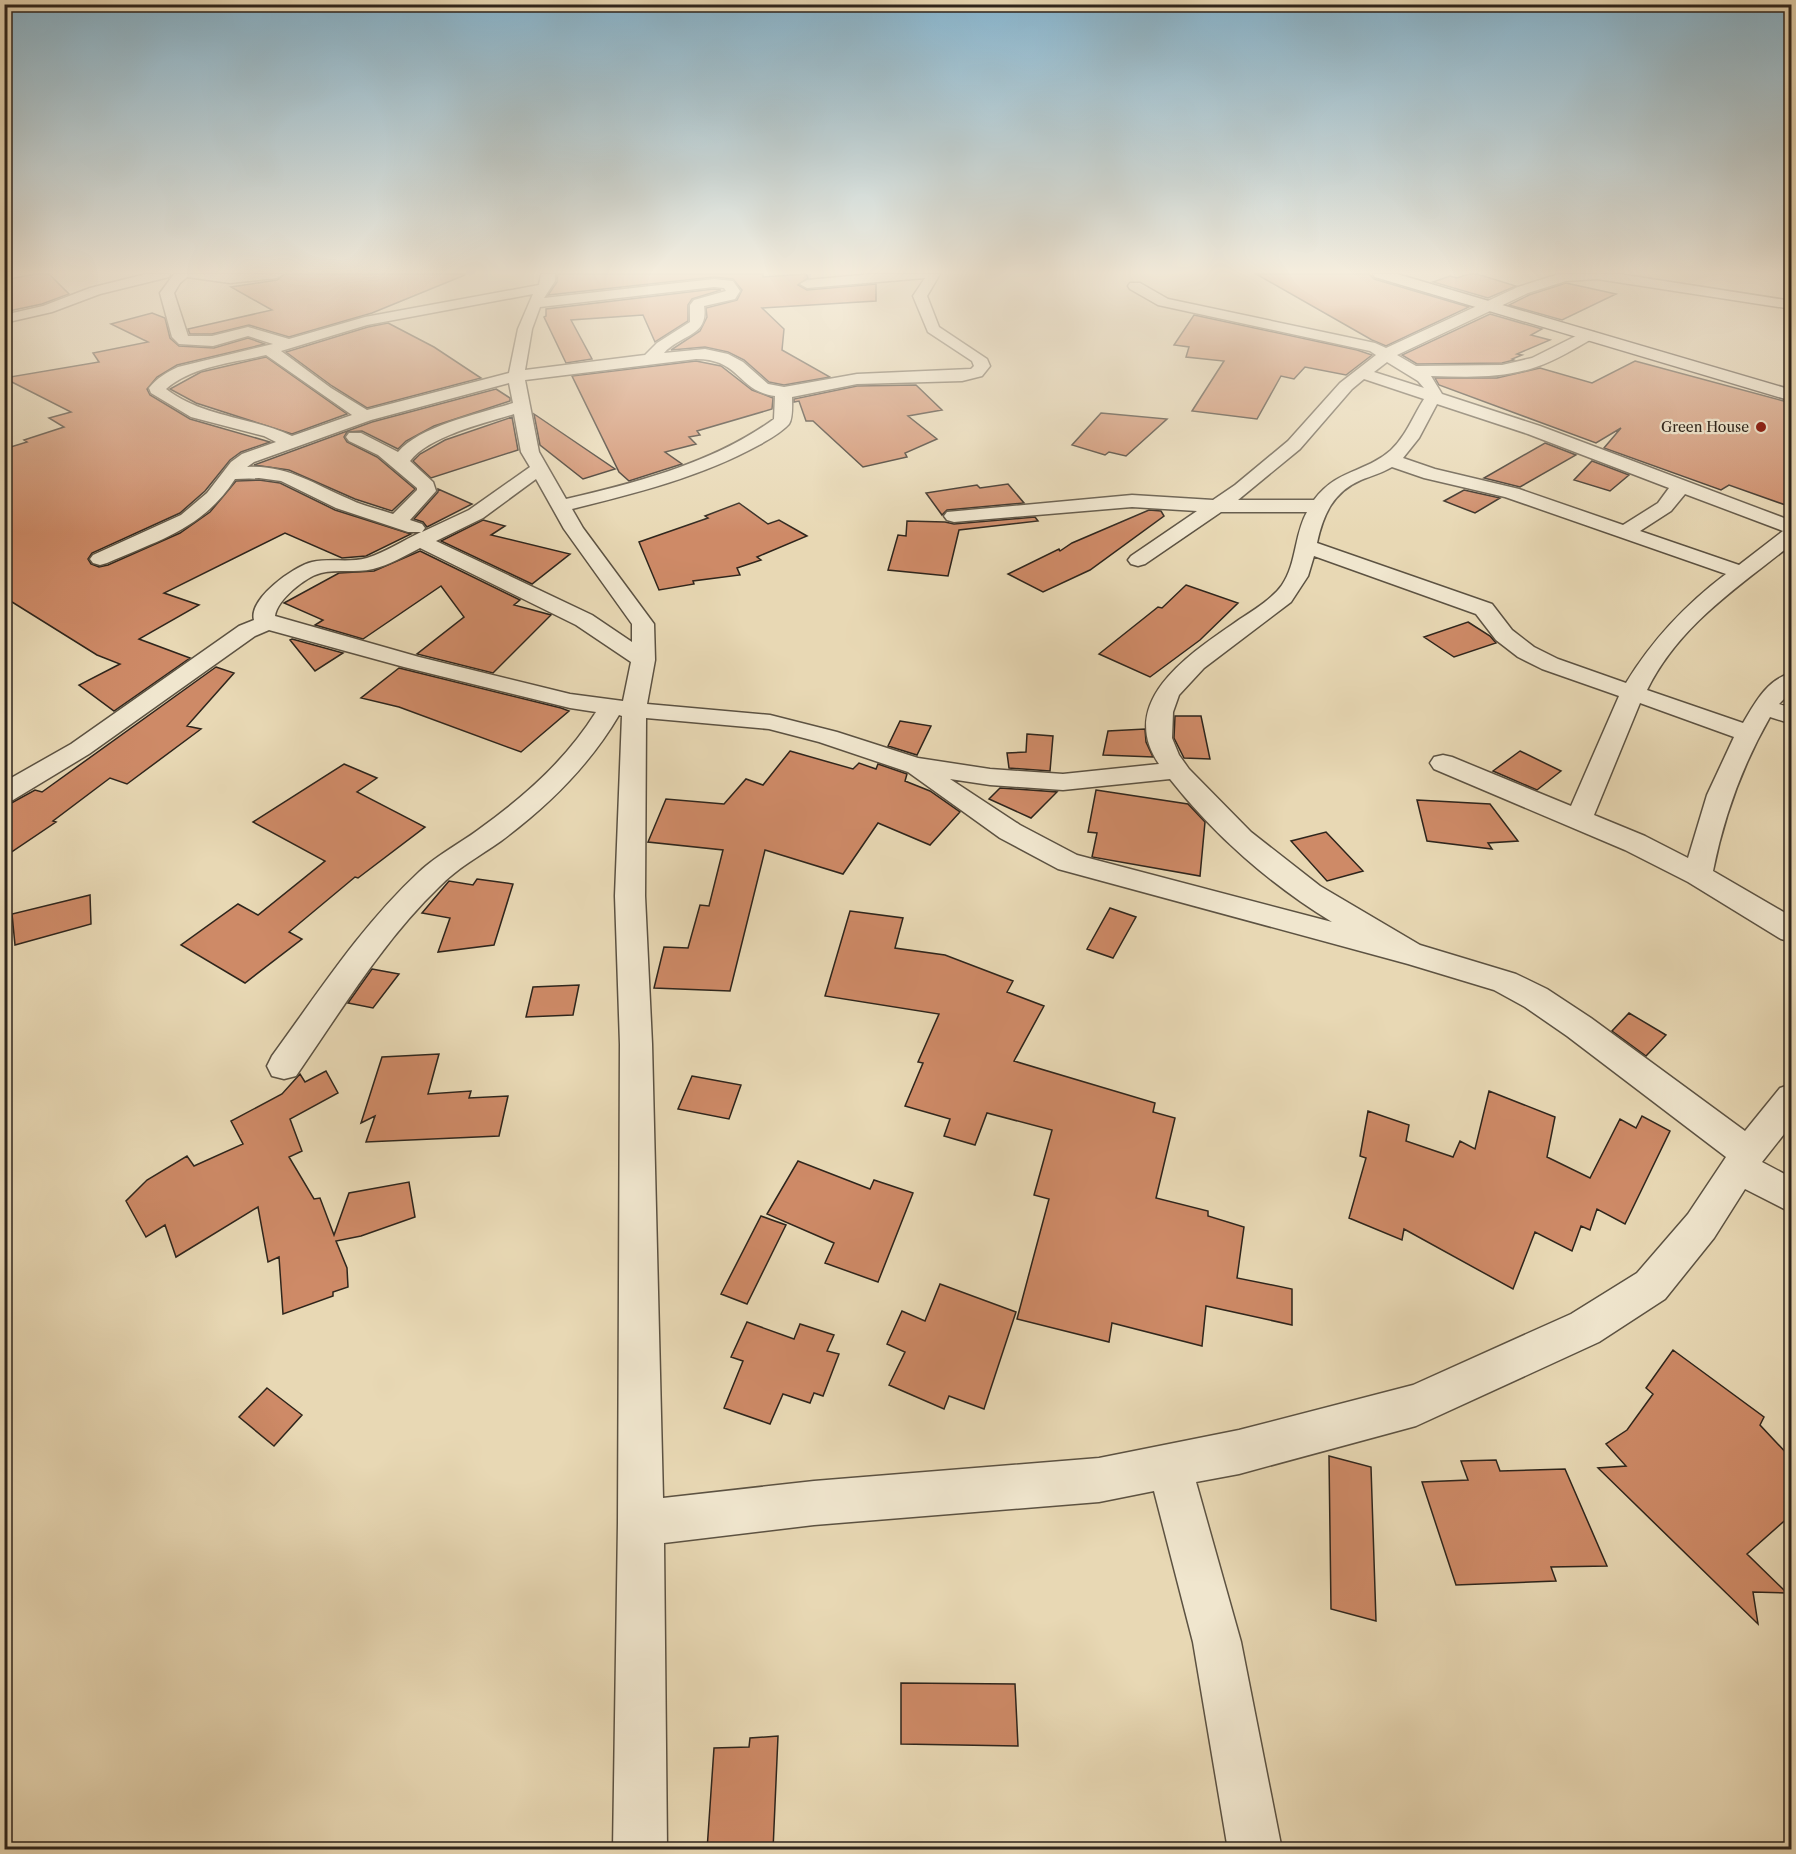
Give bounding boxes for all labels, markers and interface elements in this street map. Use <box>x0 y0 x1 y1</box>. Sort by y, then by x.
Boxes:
place label: Green House <box>1661 418 1749 436</box>
marker: Green House <box>1754 420 1768 434</box>

